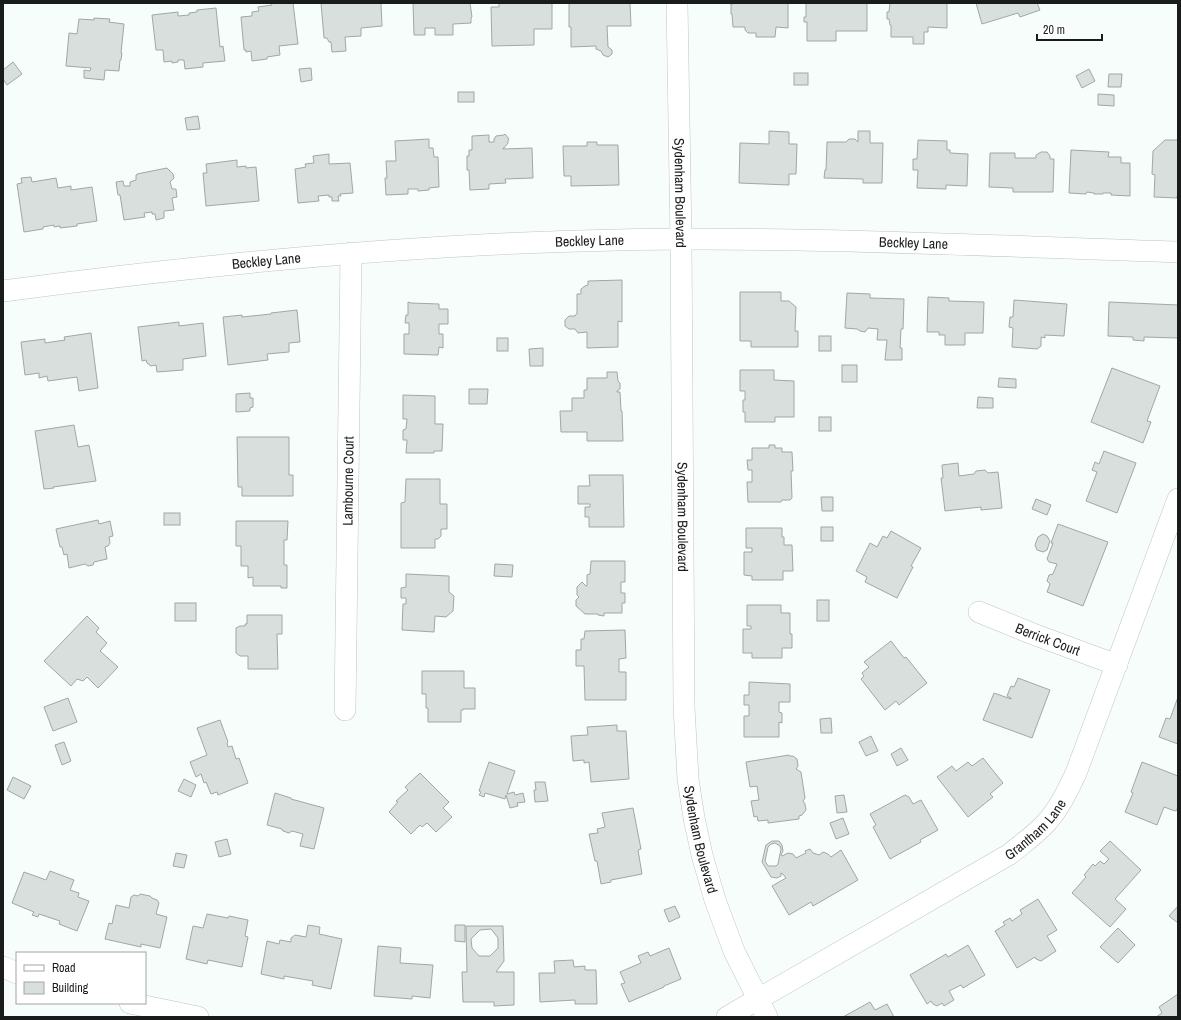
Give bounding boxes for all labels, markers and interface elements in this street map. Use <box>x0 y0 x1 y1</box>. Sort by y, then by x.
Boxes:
scale bar <box>1037 16 1102 42</box>
text: 20 m <box>1043 22 1065 38</box>
street label: Sydenham Boulevard <box>670 138 690 248</box>
street label: Beckley Lane <box>555 231 624 251</box>
street label: Beckley Lane <box>879 233 948 253</box>
street label: Beckley Lane <box>231 249 301 273</box>
street label: Lambourne Court <box>338 436 358 526</box>
street label: Sydenham Boulevard <box>673 462 692 572</box>
street label: Berrick Court <box>1013 619 1083 660</box>
street label: Sydenham Boulevard <box>680 784 722 895</box>
street label: Grantham Lane <box>1002 796 1070 864</box>
legend <box>16 952 146 1004</box>
text: Road <box>52 960 76 976</box>
text: Building <box>52 980 89 996</box>

